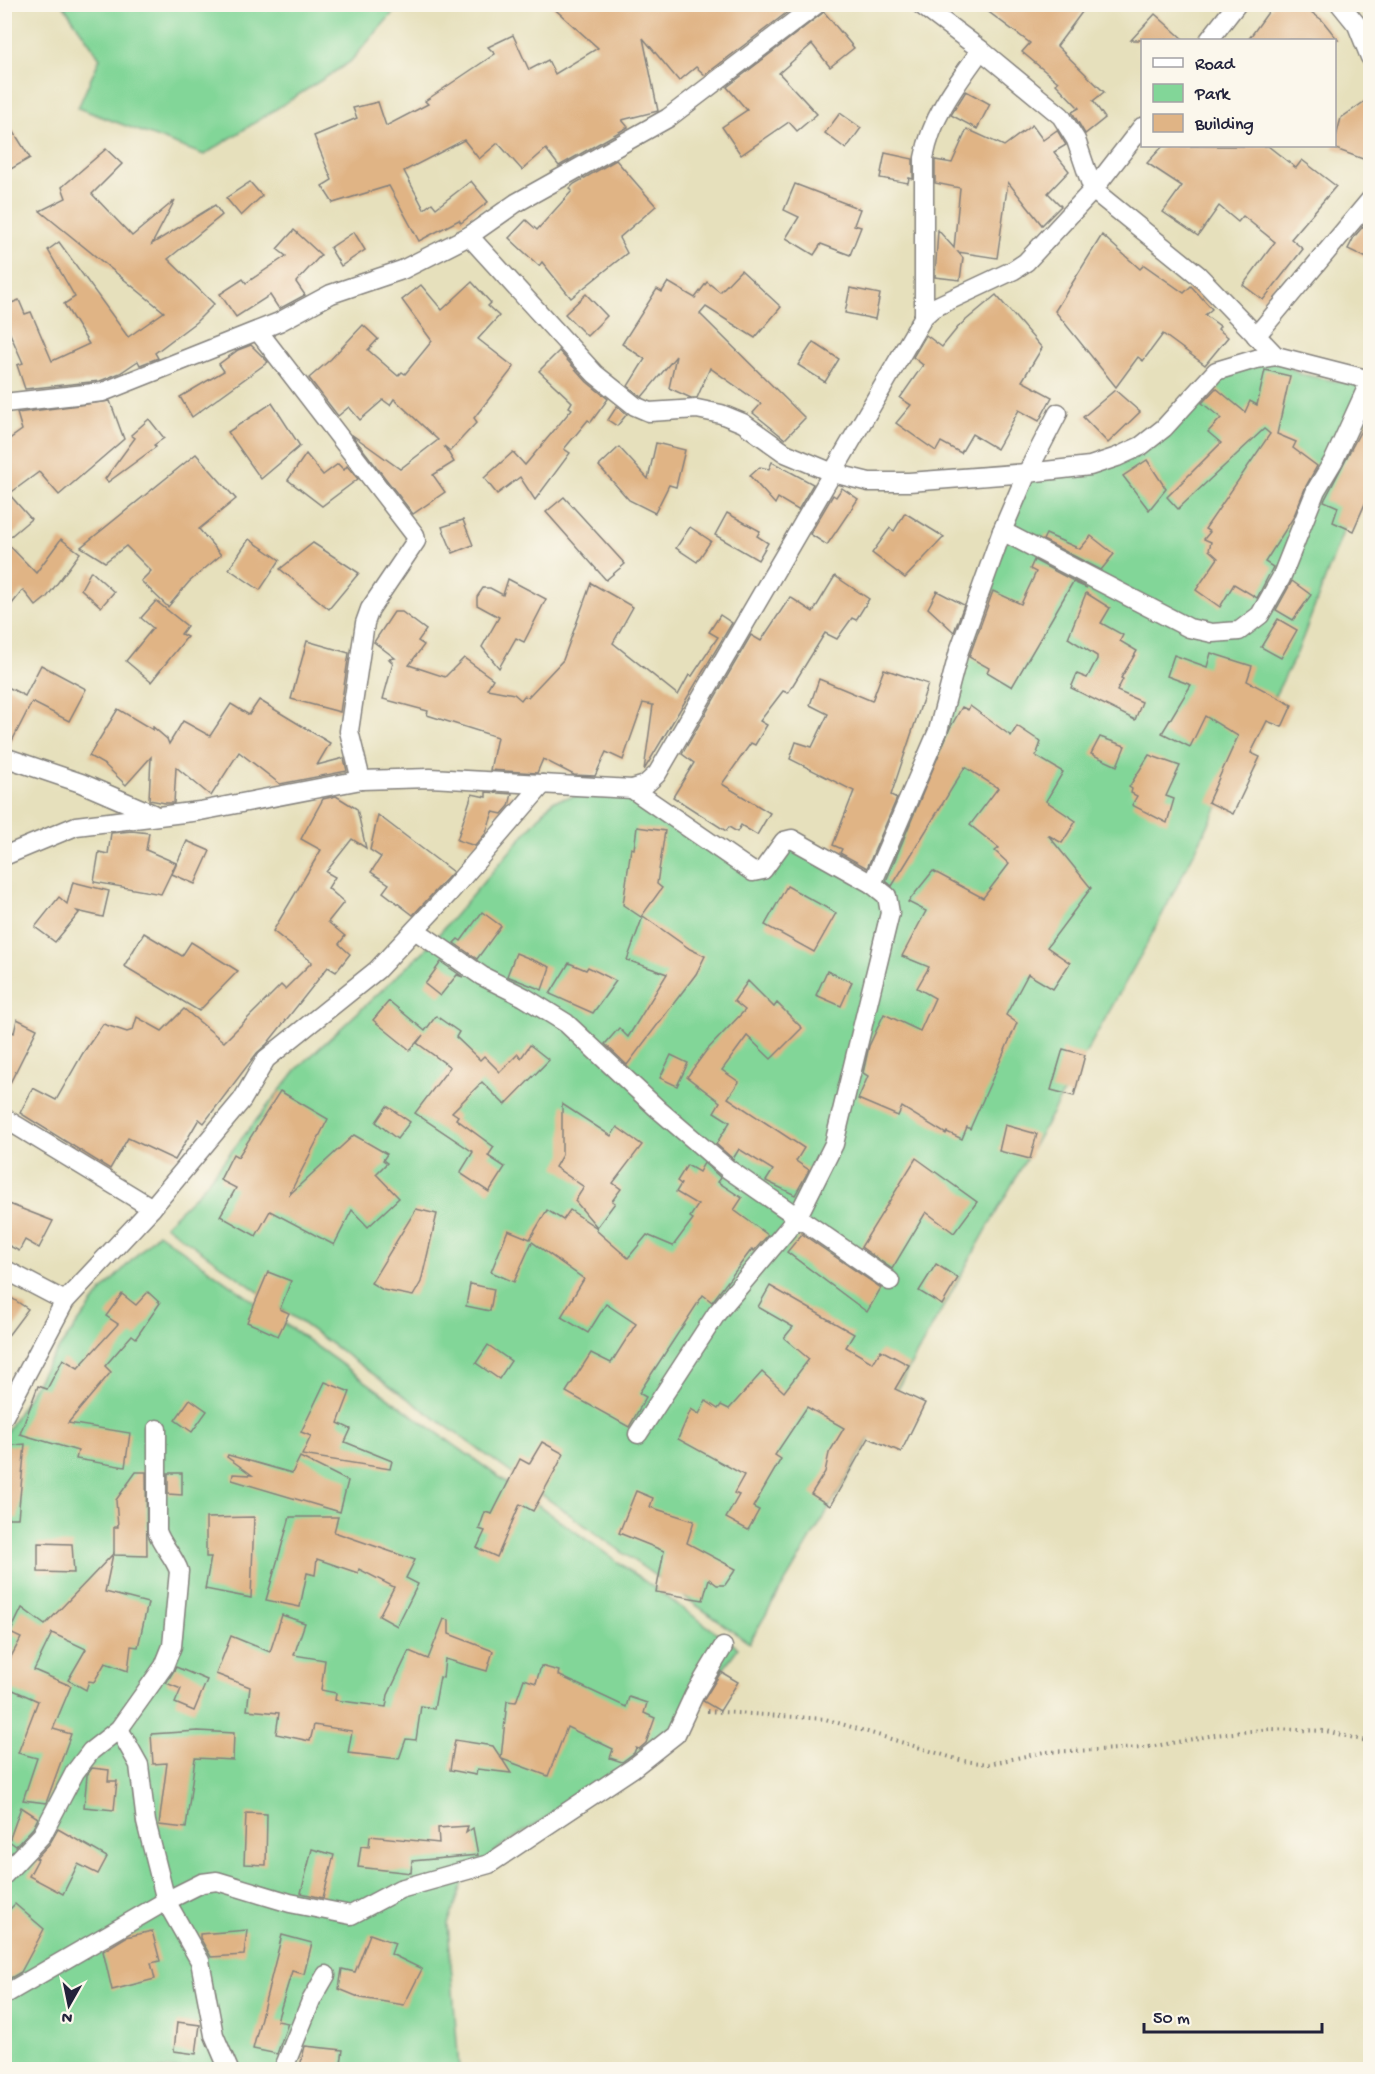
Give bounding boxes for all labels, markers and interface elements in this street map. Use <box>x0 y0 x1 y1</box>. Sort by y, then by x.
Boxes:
legend <box>1141 39 1336 147</box>
text: Road <box>1195 55 1236 76</box>
text: Park <box>1194 85 1231 106</box>
text: Building <box>1194 115 1254 136</box>
north arrow <box>39 1975 99 2035</box>
scale bar <box>1144 1996 1322 2034</box>
text: N <box>60 2006 74 2027</box>
text: 50 m <box>1153 2009 1190 2030</box>

